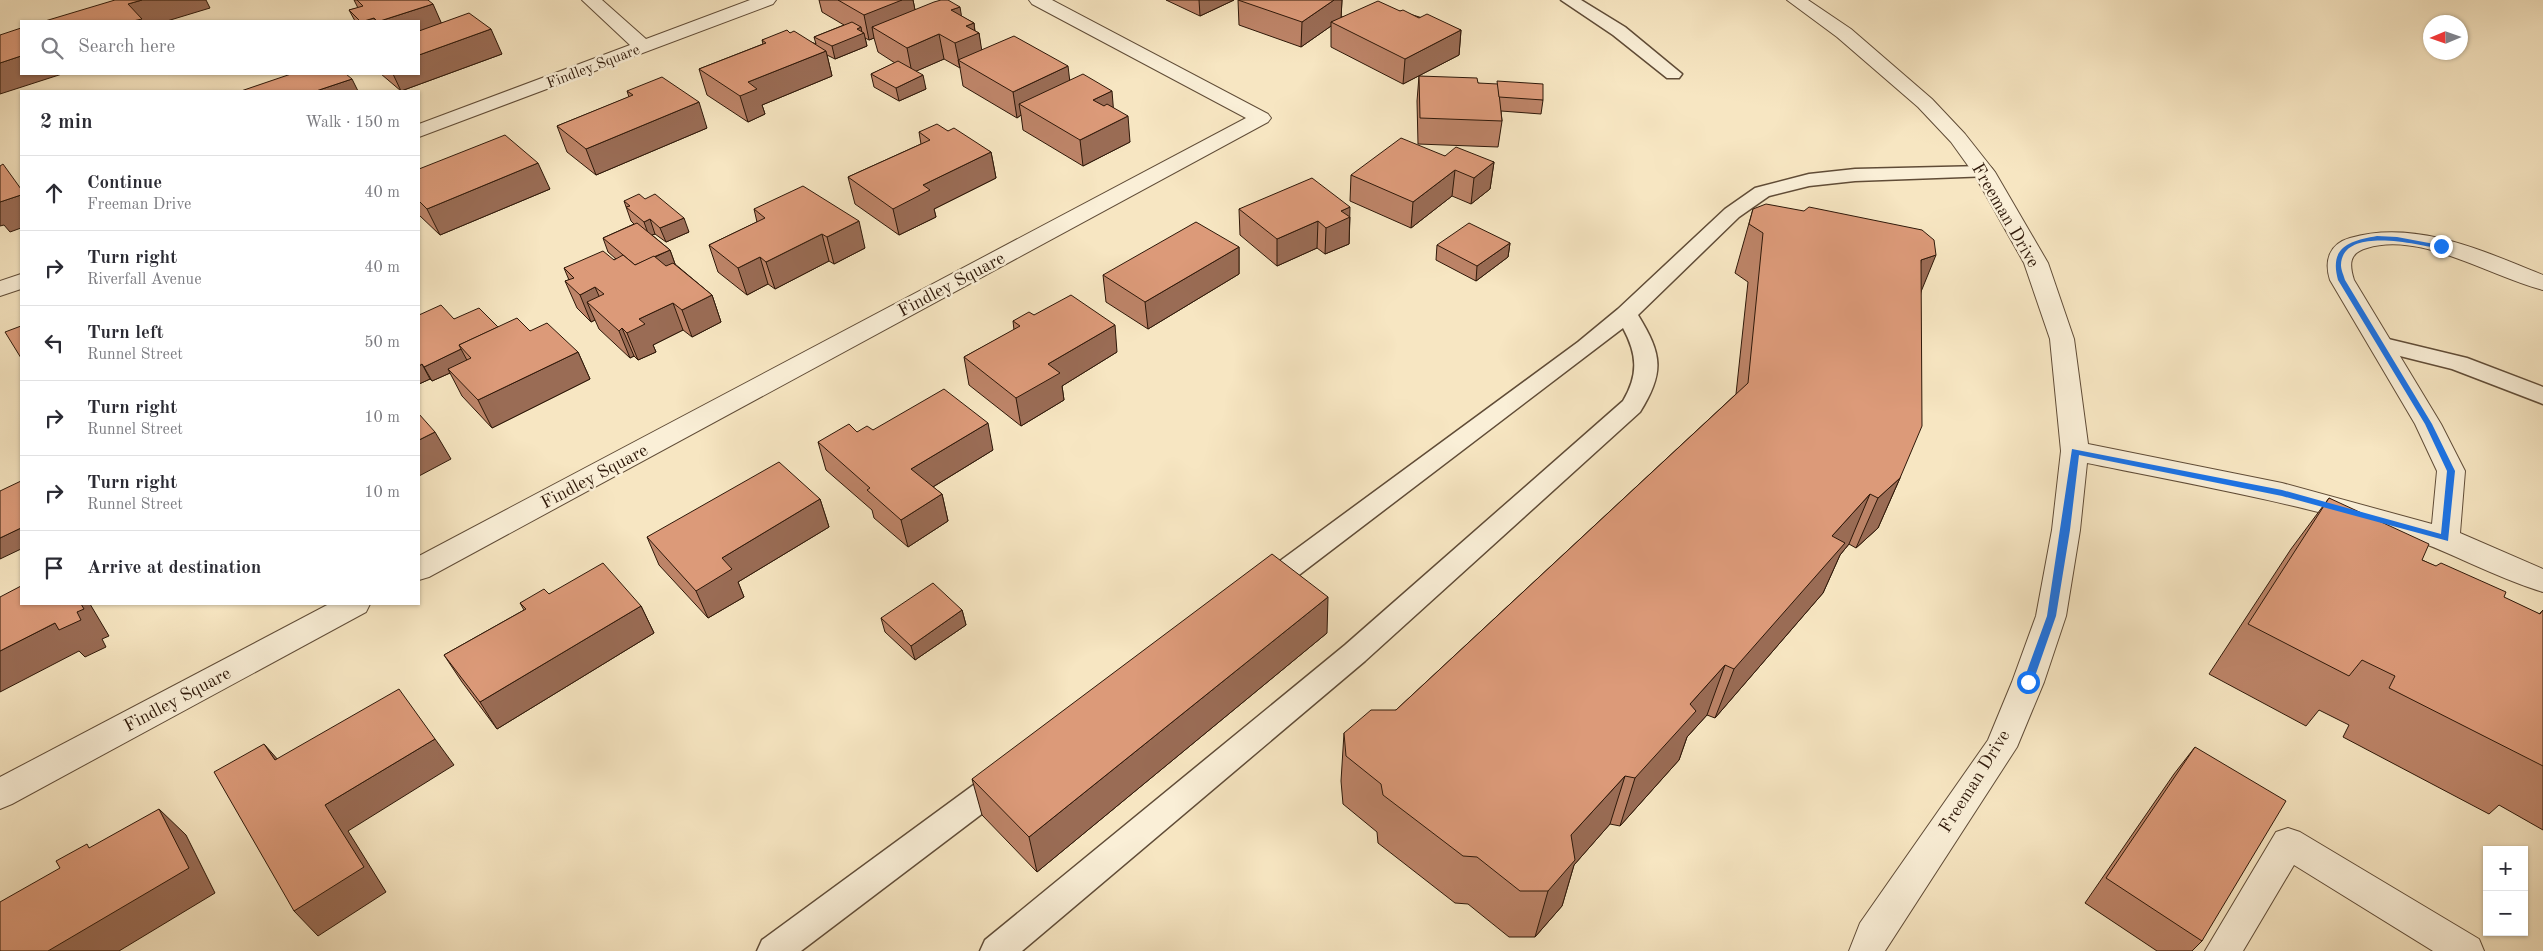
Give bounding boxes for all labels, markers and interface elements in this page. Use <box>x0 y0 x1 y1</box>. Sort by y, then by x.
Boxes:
north arrow <box>2423 15 2468 60</box>
search box <box>20 20 420 75</box>
icon: search <box>38 34 66 62</box>
text: Search here <box>78 38 175 57</box>
street label: Findley Square <box>545 43 642 92</box>
text: 2 min <box>40 112 93 133</box>
text: Walk · 150 m <box>305 115 400 131</box>
street label: Freeman Drive <box>1968 160 2042 271</box>
text: Continue <box>87 174 162 193</box>
icon: ahead <box>40 179 68 207</box>
text: 40 m <box>364 185 400 201</box>
text: Freeman Drive <box>87 197 191 213</box>
route end <box>2430 235 2453 258</box>
text: Turn right <box>87 249 177 268</box>
street label: Findley Square <box>895 249 1008 321</box>
icon: right <box>40 254 68 282</box>
text: 40 m <box>364 260 400 276</box>
text: Riverfall Avenue <box>87 272 202 288</box>
text: Turn left <box>87 324 164 343</box>
icon: left <box>40 329 68 357</box>
text: 50 m <box>364 335 400 351</box>
text: Runnel Street <box>87 347 183 363</box>
text: Turn right <box>87 399 177 418</box>
icon: right <box>40 404 68 432</box>
text: 10 m <box>364 410 400 426</box>
text: Runnel Street <box>87 422 183 438</box>
street label: Findley Square <box>538 441 651 513</box>
text: Turn right <box>87 474 177 493</box>
icon: right <box>40 479 68 507</box>
text: 10 m <box>364 485 400 501</box>
text: Runnel Street <box>87 497 183 513</box>
icon: arrive <box>40 554 68 582</box>
text: Arrive at destination <box>87 559 261 578</box>
street label: Findley Square <box>121 664 234 736</box>
route start <box>2017 671 2040 694</box>
street label: Freeman Drive <box>1936 727 2014 836</box>
map controls <box>2483 846 2528 936</box>
button: + <box>2483 846 2528 891</box>
button: − <box>2483 891 2528 936</box>

